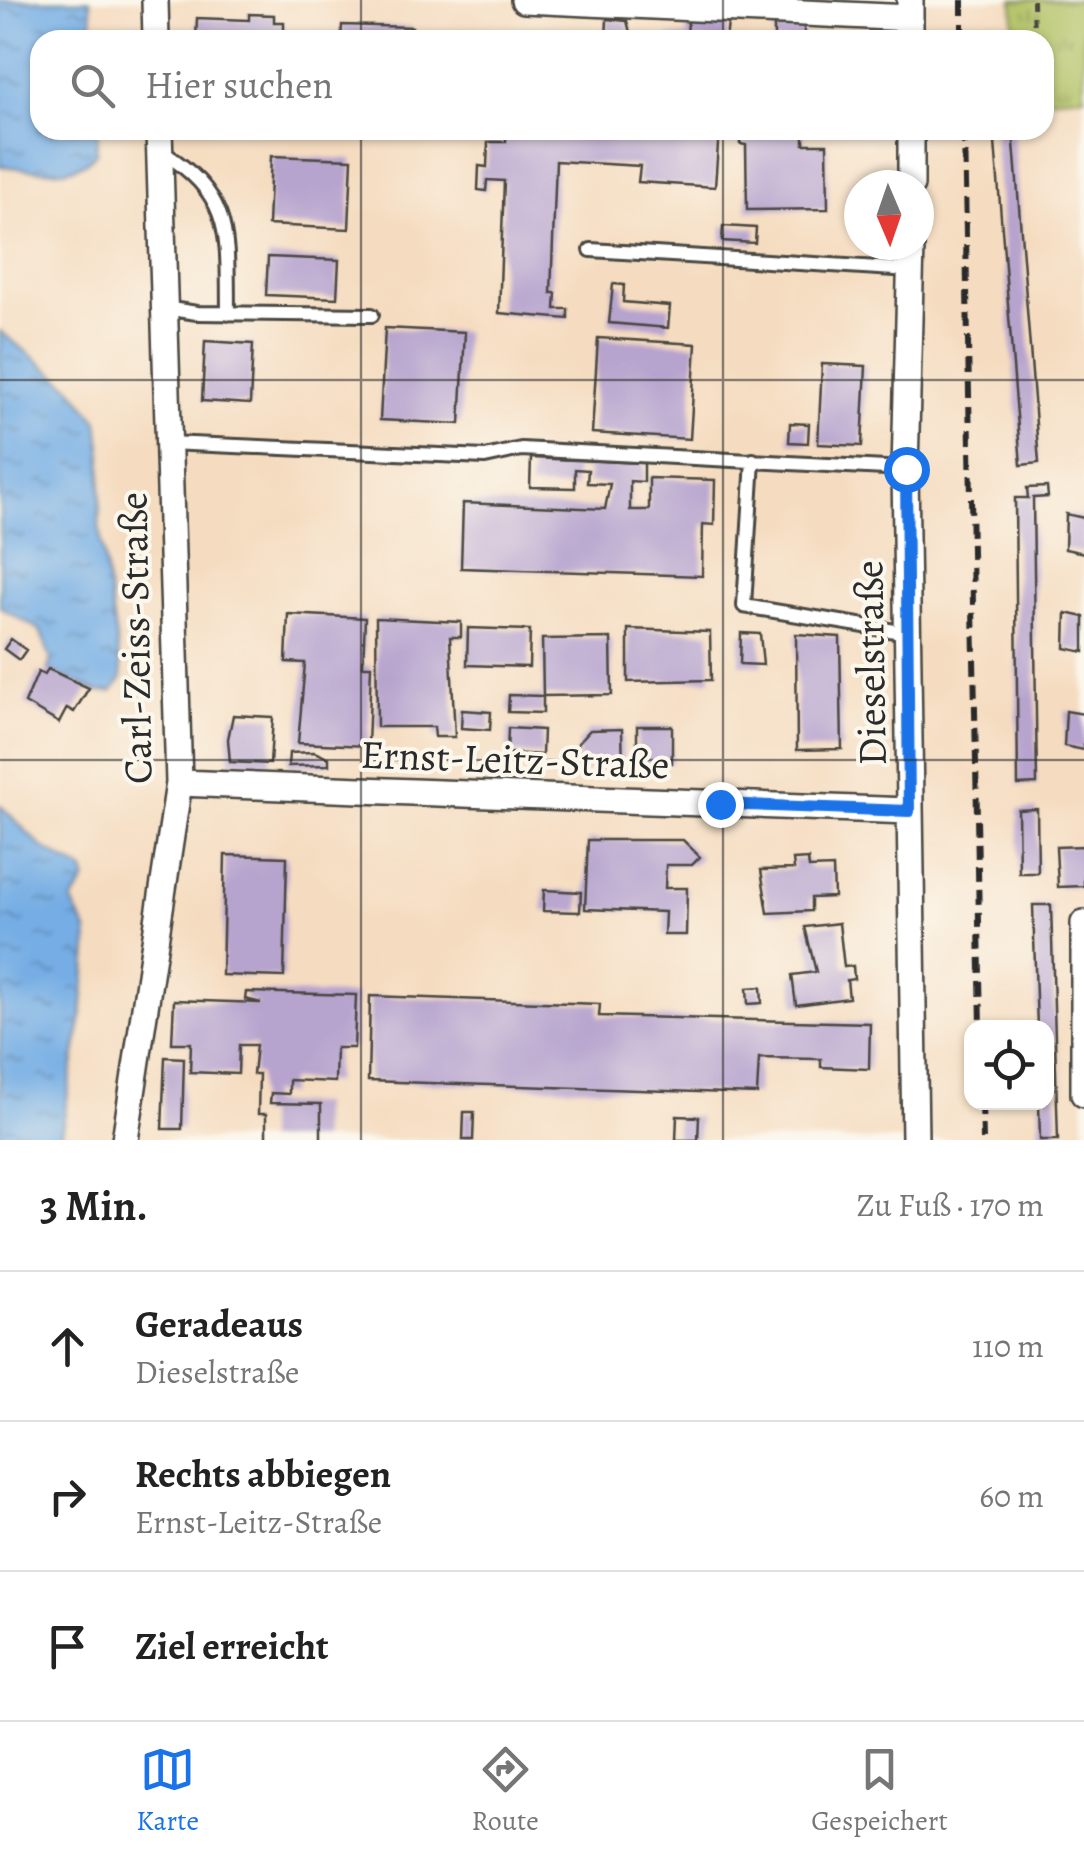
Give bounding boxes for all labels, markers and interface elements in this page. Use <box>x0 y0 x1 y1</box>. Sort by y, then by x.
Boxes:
search box <box>30 30 1054 140</box>
icon: search <box>65 58 120 113</box>
text: Hier suchen <box>145 59 333 111</box>
north arrow <box>844 170 934 260</box>
route start <box>884 447 930 493</box>
street label: Carl-Zeiss-Straße <box>105 492 166 784</box>
street label: Dieselstraße <box>841 560 900 766</box>
street label: Ernst-Leitz-Straße <box>360 727 670 792</box>
route end <box>698 782 744 828</box>
map controls <box>964 1020 1054 1110</box>
button: locate <box>964 1020 1054 1110</box>
text: 3 Min. <box>40 1177 148 1234</box>
text: Zu Fuß · 170 m <box>856 1183 1044 1227</box>
text: Geradeaus <box>135 1298 303 1350</box>
icon: ahead <box>40 1319 95 1374</box>
text: 110 m <box>972 1324 1044 1368</box>
text: Dieselstraße <box>135 1350 299 1394</box>
text: Rechts abbiegen <box>135 1448 391 1500</box>
icon: right <box>40 1469 95 1524</box>
text: 60 m <box>979 1474 1044 1518</box>
text: Ernst-Leitz-Straße <box>135 1500 382 1544</box>
icon: arrive <box>40 1619 95 1674</box>
text: Ziel erreicht <box>135 1620 329 1672</box>
tab: Karte <box>136 1742 199 1840</box>
tab: Route <box>472 1742 539 1840</box>
tab: Gespeichert <box>811 1742 948 1840</box>

